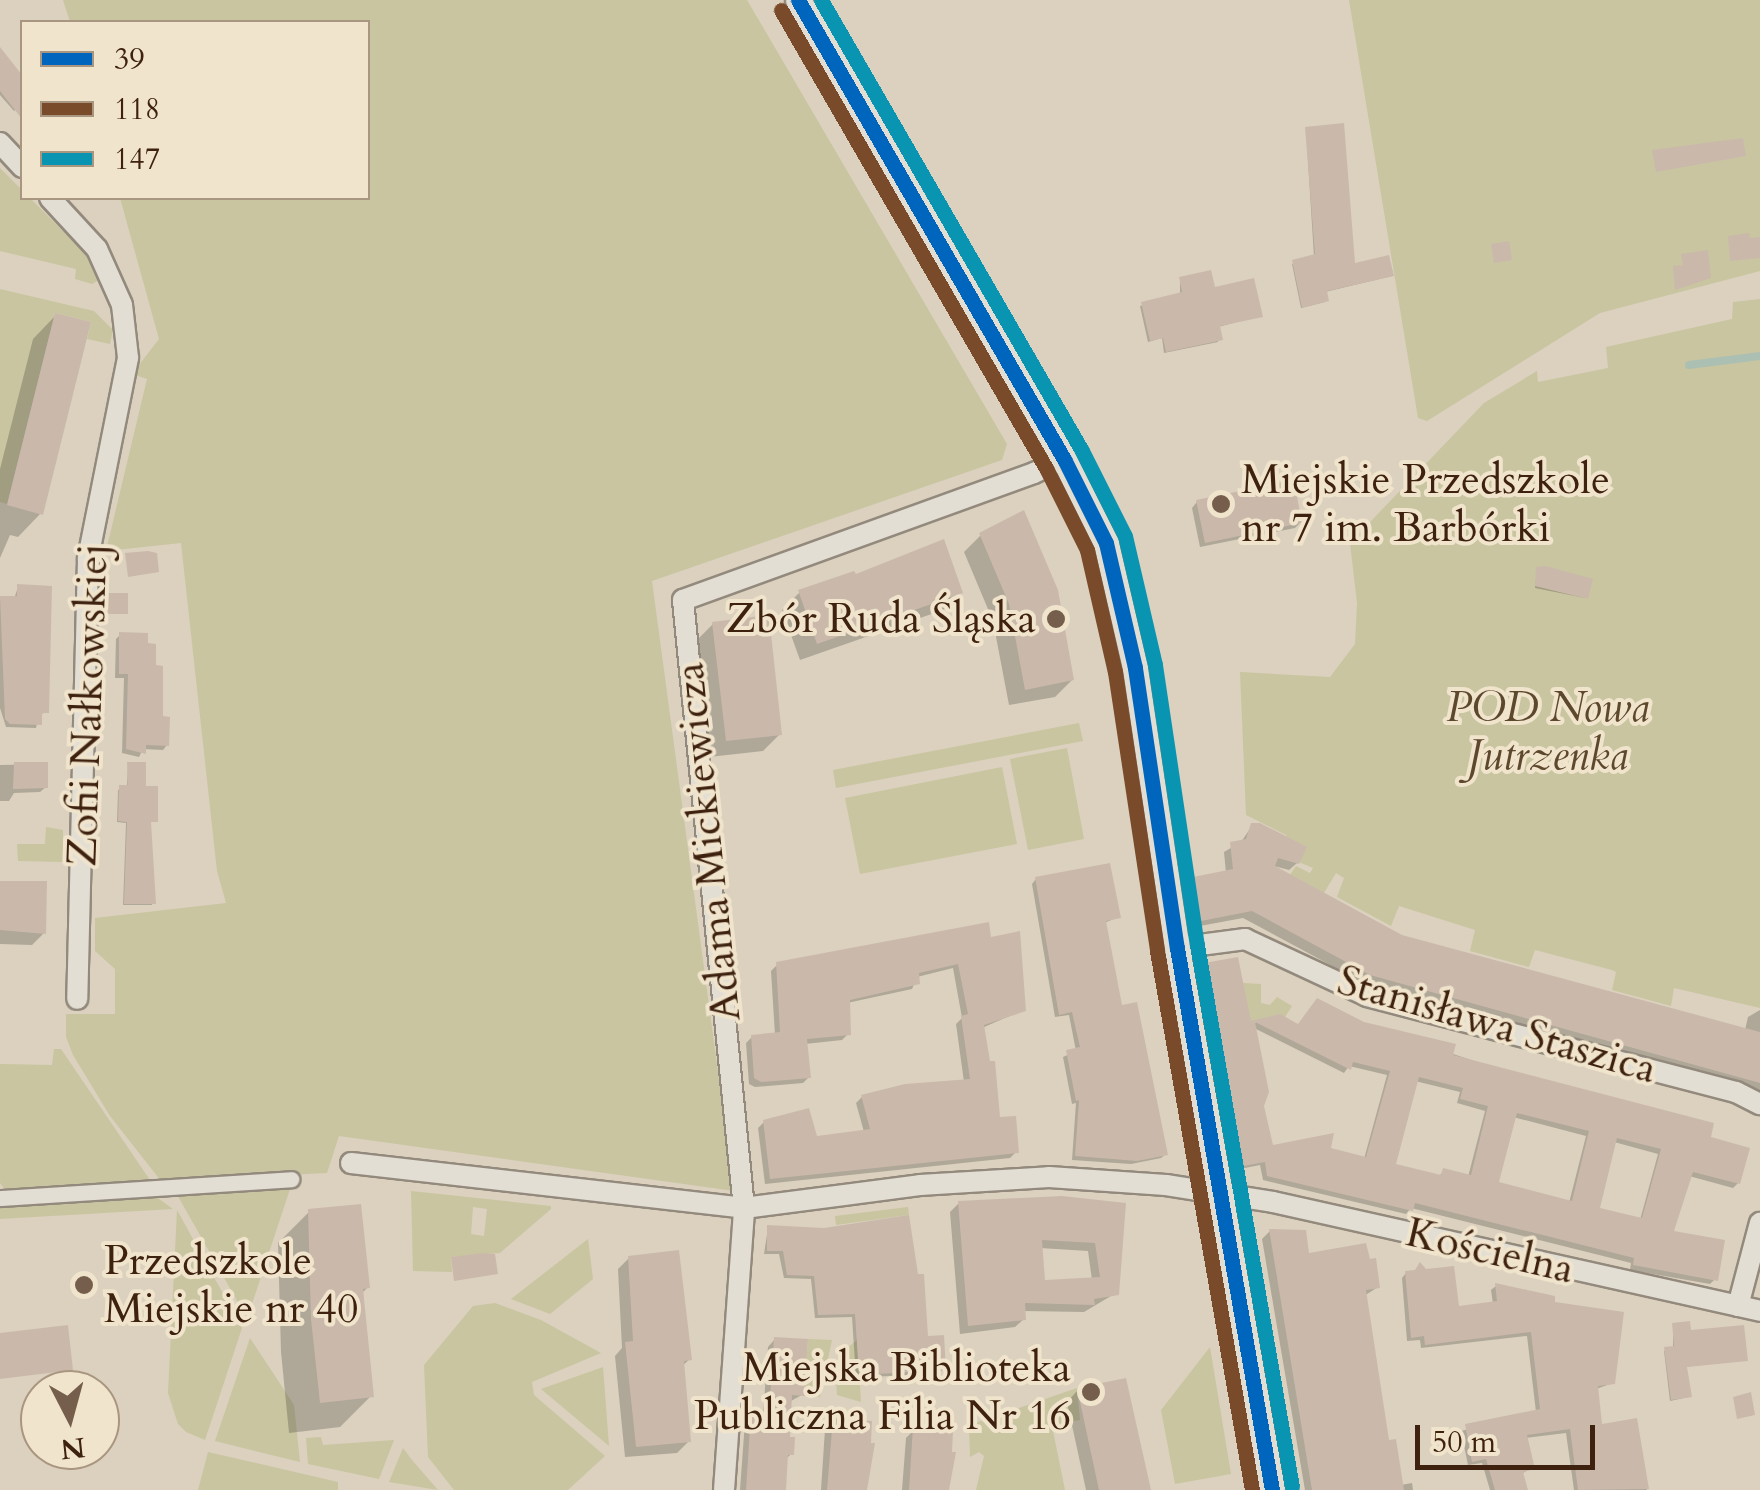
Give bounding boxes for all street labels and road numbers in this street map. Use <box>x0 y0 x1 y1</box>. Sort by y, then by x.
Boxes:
street label: Zofii Nałkowskiej <box>57 543 119 867</box>
street label: Adama Mickiewicza <box>664 660 752 1024</box>
street label: Stanisława Staszica <box>1332 955 1662 1095</box>
street label: Kościelna <box>1401 1207 1579 1295</box>

